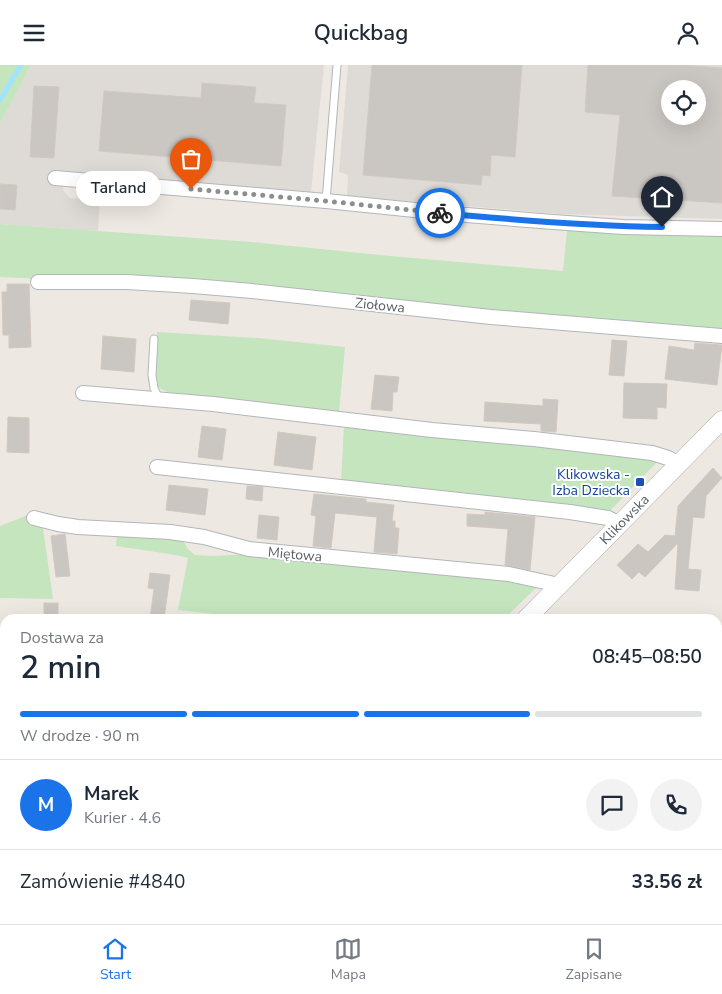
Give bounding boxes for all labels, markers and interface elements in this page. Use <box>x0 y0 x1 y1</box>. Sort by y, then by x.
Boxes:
text: Quickbag <box>314 18 408 48</box>
icon: menu <box>20 19 48 47</box>
icon: person <box>674 19 702 47</box>
map controls <box>661 80 706 125</box>
button: locate <box>661 80 706 125</box>
pin <box>170 138 212 189</box>
icon: bag <box>177 145 205 173</box>
callout: Tarland <box>76 171 161 207</box>
pin <box>641 176 683 227</box>
text: Tarland <box>91 177 146 199</box>
icon: home <box>648 183 676 211</box>
courier <box>415 188 465 238</box>
icon: bike <box>426 199 454 227</box>
street label: Ziołowa <box>354 293 406 318</box>
place label: Klikowska - Izba Dziecka <box>552 465 630 500</box>
marker: Klikowska - Izba Dziecka <box>634 476 646 488</box>
street label: Klikowska <box>596 490 654 549</box>
street label: Miętowa <box>267 543 323 566</box>
text: Dostawa za <box>20 627 104 649</box>
text: 08:45–08:50 <box>592 644 702 670</box>
text: 2 min <box>20 646 102 689</box>
text: W drodze · 90 m <box>20 725 140 747</box>
button: chat <box>586 779 638 831</box>
button: phone <box>650 779 702 831</box>
text: Marek <box>84 781 139 807</box>
text: M <box>38 792 54 818</box>
text: Kurier · 4.6 <box>84 807 161 829</box>
text: Zamówienie #4840 <box>20 869 185 895</box>
text: 33.56 zł <box>631 869 702 895</box>
tab: Start <box>100 935 131 984</box>
tab: Mapa <box>331 935 366 984</box>
tab: Zapisane <box>566 935 622 984</box>

